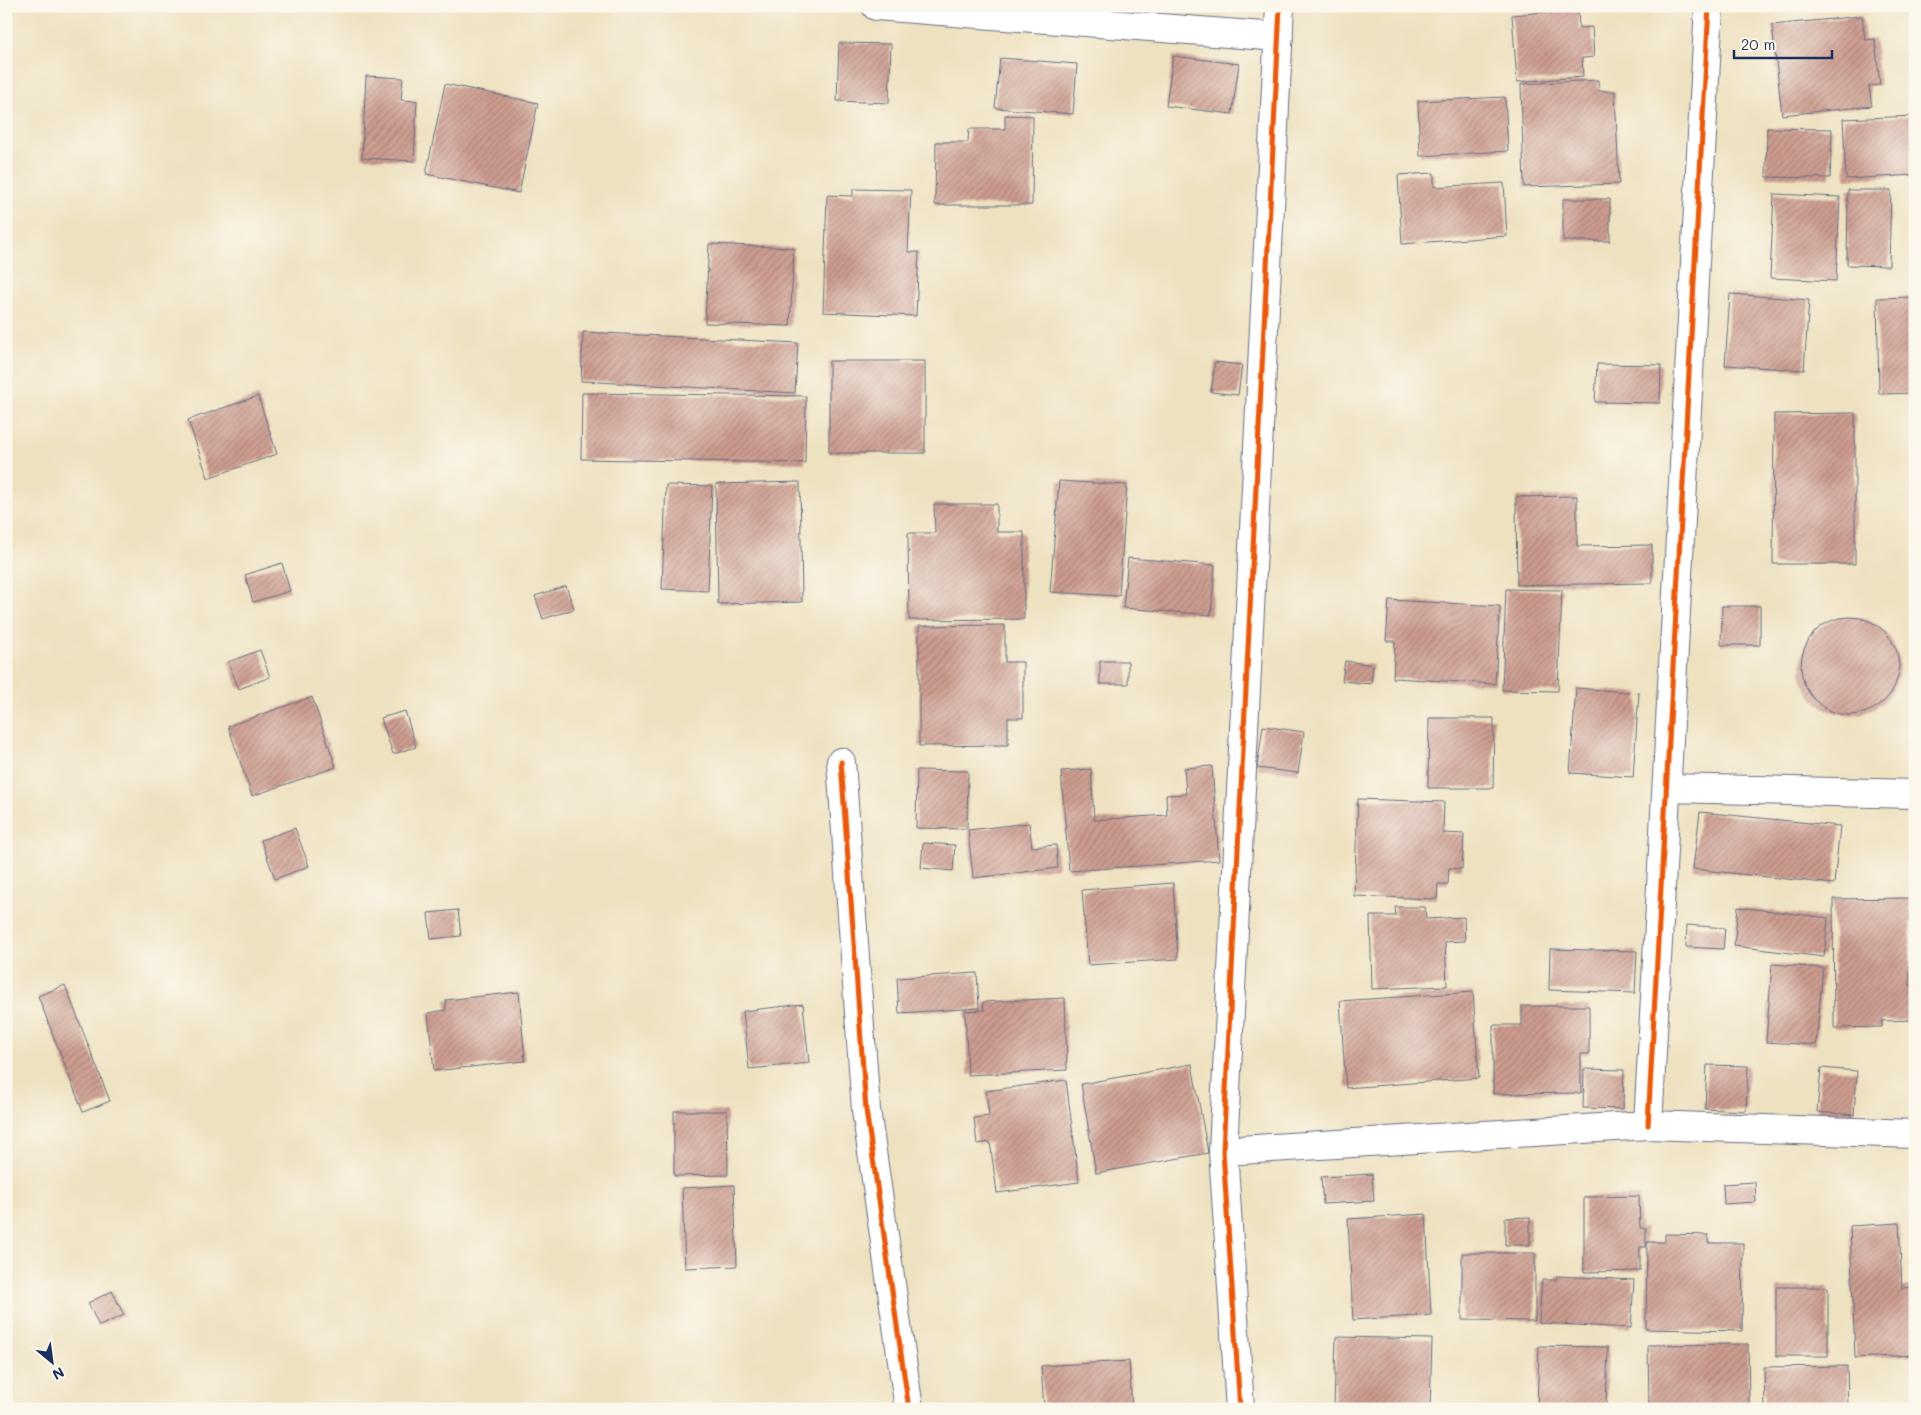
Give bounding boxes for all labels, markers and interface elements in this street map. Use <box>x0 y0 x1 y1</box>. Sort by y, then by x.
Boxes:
scale bar <box>1734 28 1831 60</box>
text: 20 m <box>1741 34 1775 54</box>
north arrow <box>28 1338 78 1388</box>
text: N <box>49 1363 68 1385</box>

